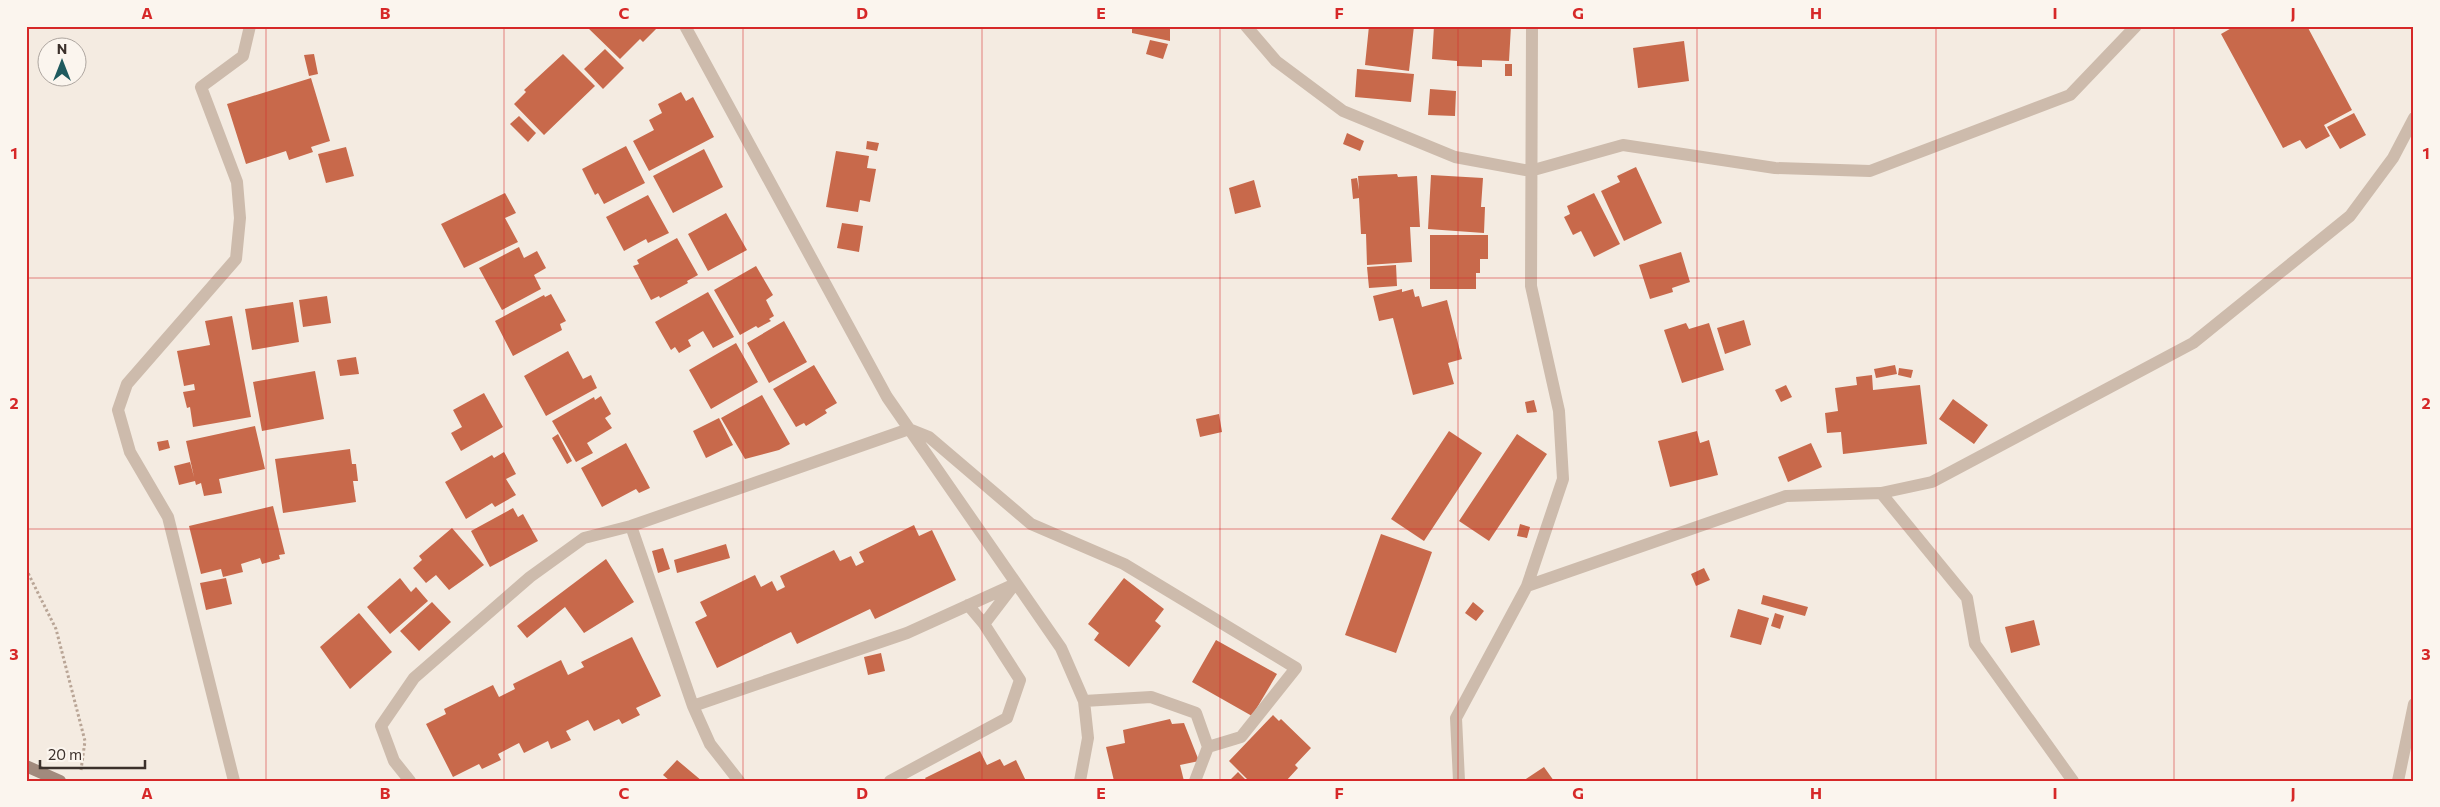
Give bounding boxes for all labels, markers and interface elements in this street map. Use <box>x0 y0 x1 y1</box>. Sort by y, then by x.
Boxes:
text: A <box>141 3 153 22</box>
text: B <box>380 3 391 22</box>
text: C <box>619 3 630 22</box>
text: D <box>856 3 868 22</box>
text: E <box>1096 3 1106 22</box>
text: F <box>1334 3 1344 22</box>
text: G <box>1572 3 1584 22</box>
text: H <box>1810 3 1822 22</box>
text: I <box>2052 3 2058 22</box>
text: J <box>2290 3 2296 22</box>
north arrow <box>38 38 88 88</box>
text: N <box>57 40 67 57</box>
text: 1 <box>10 143 18 162</box>
text: 1 <box>2422 143 2430 162</box>
text: 2 <box>9 393 19 412</box>
text: 2 <box>2421 393 2431 412</box>
text: 3 <box>9 644 19 663</box>
text: 3 <box>2421 644 2431 663</box>
scale bar <box>40 737 145 769</box>
text: 20 m <box>48 745 82 763</box>
text: A <box>141 783 153 802</box>
text: B <box>380 783 391 802</box>
text: C <box>619 783 630 802</box>
text: D <box>856 783 868 802</box>
text: E <box>1096 783 1106 802</box>
text: F <box>1334 783 1344 802</box>
text: G <box>1572 783 1584 802</box>
text: H <box>1810 783 1822 802</box>
text: I <box>2052 783 2058 802</box>
text: J <box>2290 783 2296 802</box>

